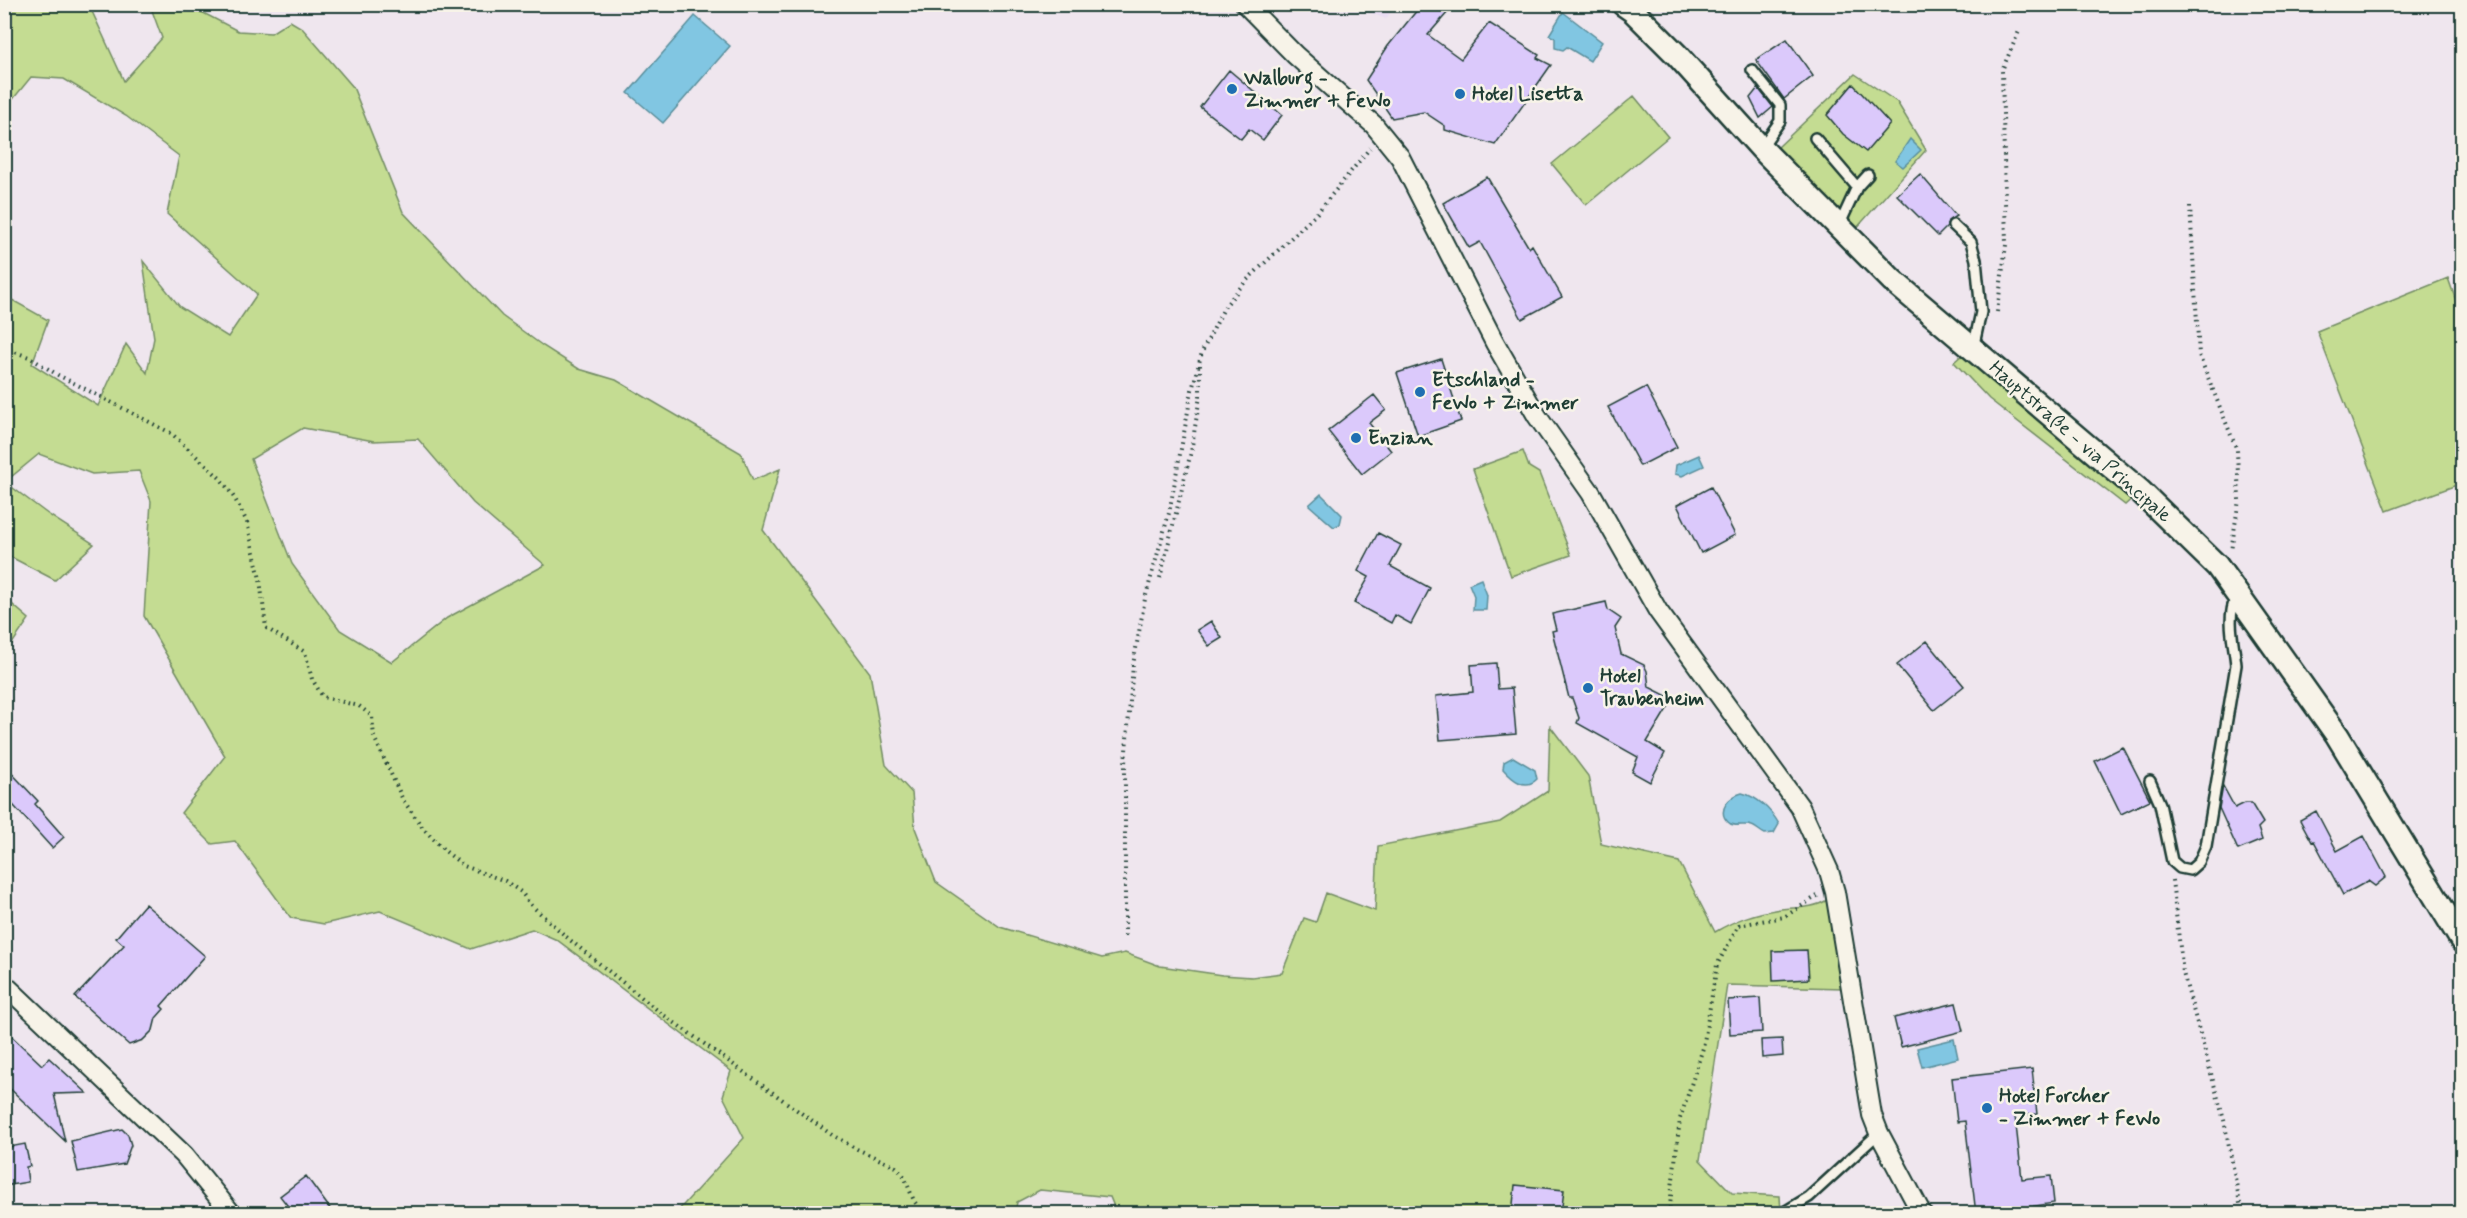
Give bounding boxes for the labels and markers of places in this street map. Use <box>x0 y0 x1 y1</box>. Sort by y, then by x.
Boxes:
place label: Walburg - Zimmer + FeWo <box>1243 65 1391 115</box>
place label: Hotel Lisetta <box>1472 81 1583 108</box>
marker: Walburg - Zimmer + FeWo <box>1225 82 1239 96</box>
marker: Hotel Lisetta <box>1453 87 1467 101</box>
place label: Etschland - FeWo + Zimmer <box>1432 367 1579 417</box>
marker: Etschland - FeWo + Zimmer <box>1413 385 1427 399</box>
place label: Enzian <box>1368 425 1433 452</box>
marker: Enzian <box>1349 431 1363 445</box>
place label: Hotel Traubenheim <box>1600 663 1704 713</box>
marker: Hotel Traubenheim <box>1581 681 1595 695</box>
place label: Hotel Forcher - Zimmer + FeWo <box>1999 1083 2160 1133</box>
marker: Hotel Forcher - Zimmer + FeWo <box>1980 1101 1994 1115</box>

